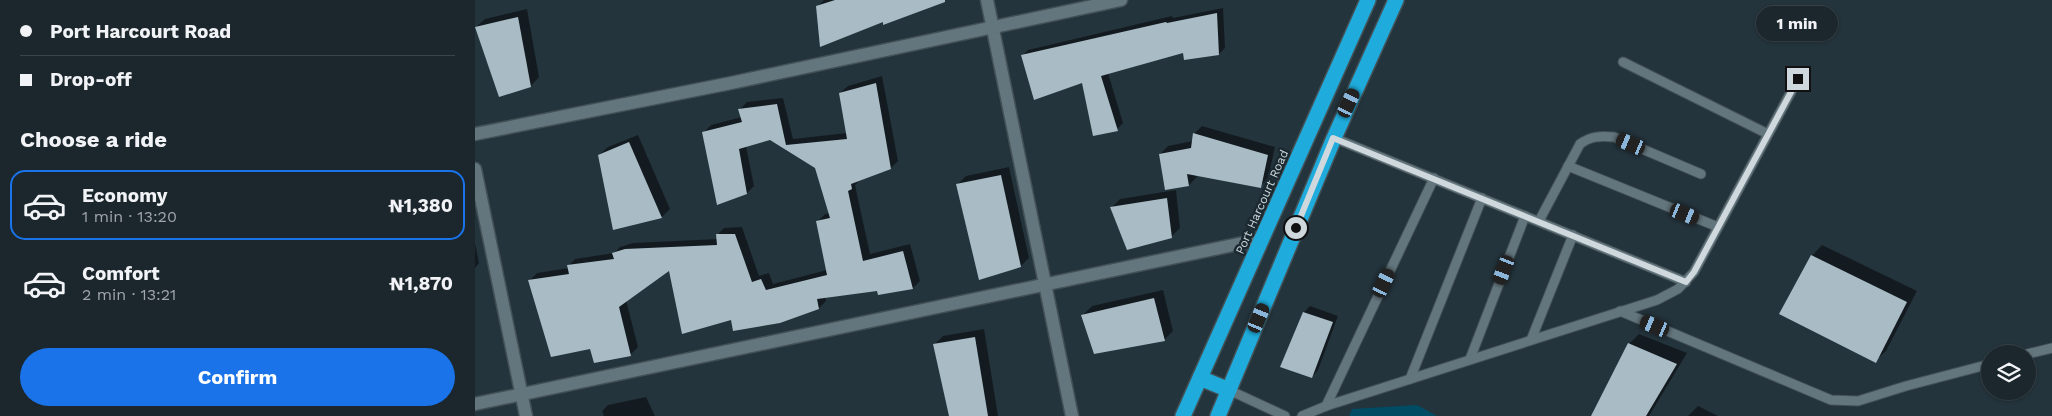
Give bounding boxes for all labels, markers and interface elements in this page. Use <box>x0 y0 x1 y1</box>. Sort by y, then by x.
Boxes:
callout: 1 min <box>1757 7 1839 42</box>
text: 1 min <box>1776 14 1818 33</box>
text: Port Harcourt Road <box>50 20 231 43</box>
text: Drop-off <box>50 68 132 91</box>
route end <box>1787 68 1809 90</box>
car <box>1335 86 1362 120</box>
text: Choose a ride <box>20 127 167 152</box>
car <box>1614 131 1647 157</box>
street label: Port Harcourt Road <box>1233 148 1291 256</box>
icon: car <box>22 183 67 228</box>
text: Economy <box>82 184 167 207</box>
text: ₦1,380 <box>388 194 453 217</box>
car <box>1668 201 1701 227</box>
text: 1 min · 13:20 <box>82 207 177 226</box>
route start <box>1285 217 1307 239</box>
car <box>1491 253 1516 287</box>
icon: car <box>22 261 67 306</box>
text: Comfort <box>82 262 160 285</box>
car <box>1370 266 1397 300</box>
text: ₦1,870 <box>389 272 453 295</box>
text: 2 min · 13:21 <box>82 285 176 304</box>
car <box>1246 301 1271 335</box>
car <box>1638 313 1671 339</box>
map controls <box>1981 345 2036 400</box>
button: layers <box>1981 345 2036 400</box>
button: Confirm <box>20 348 455 406</box>

